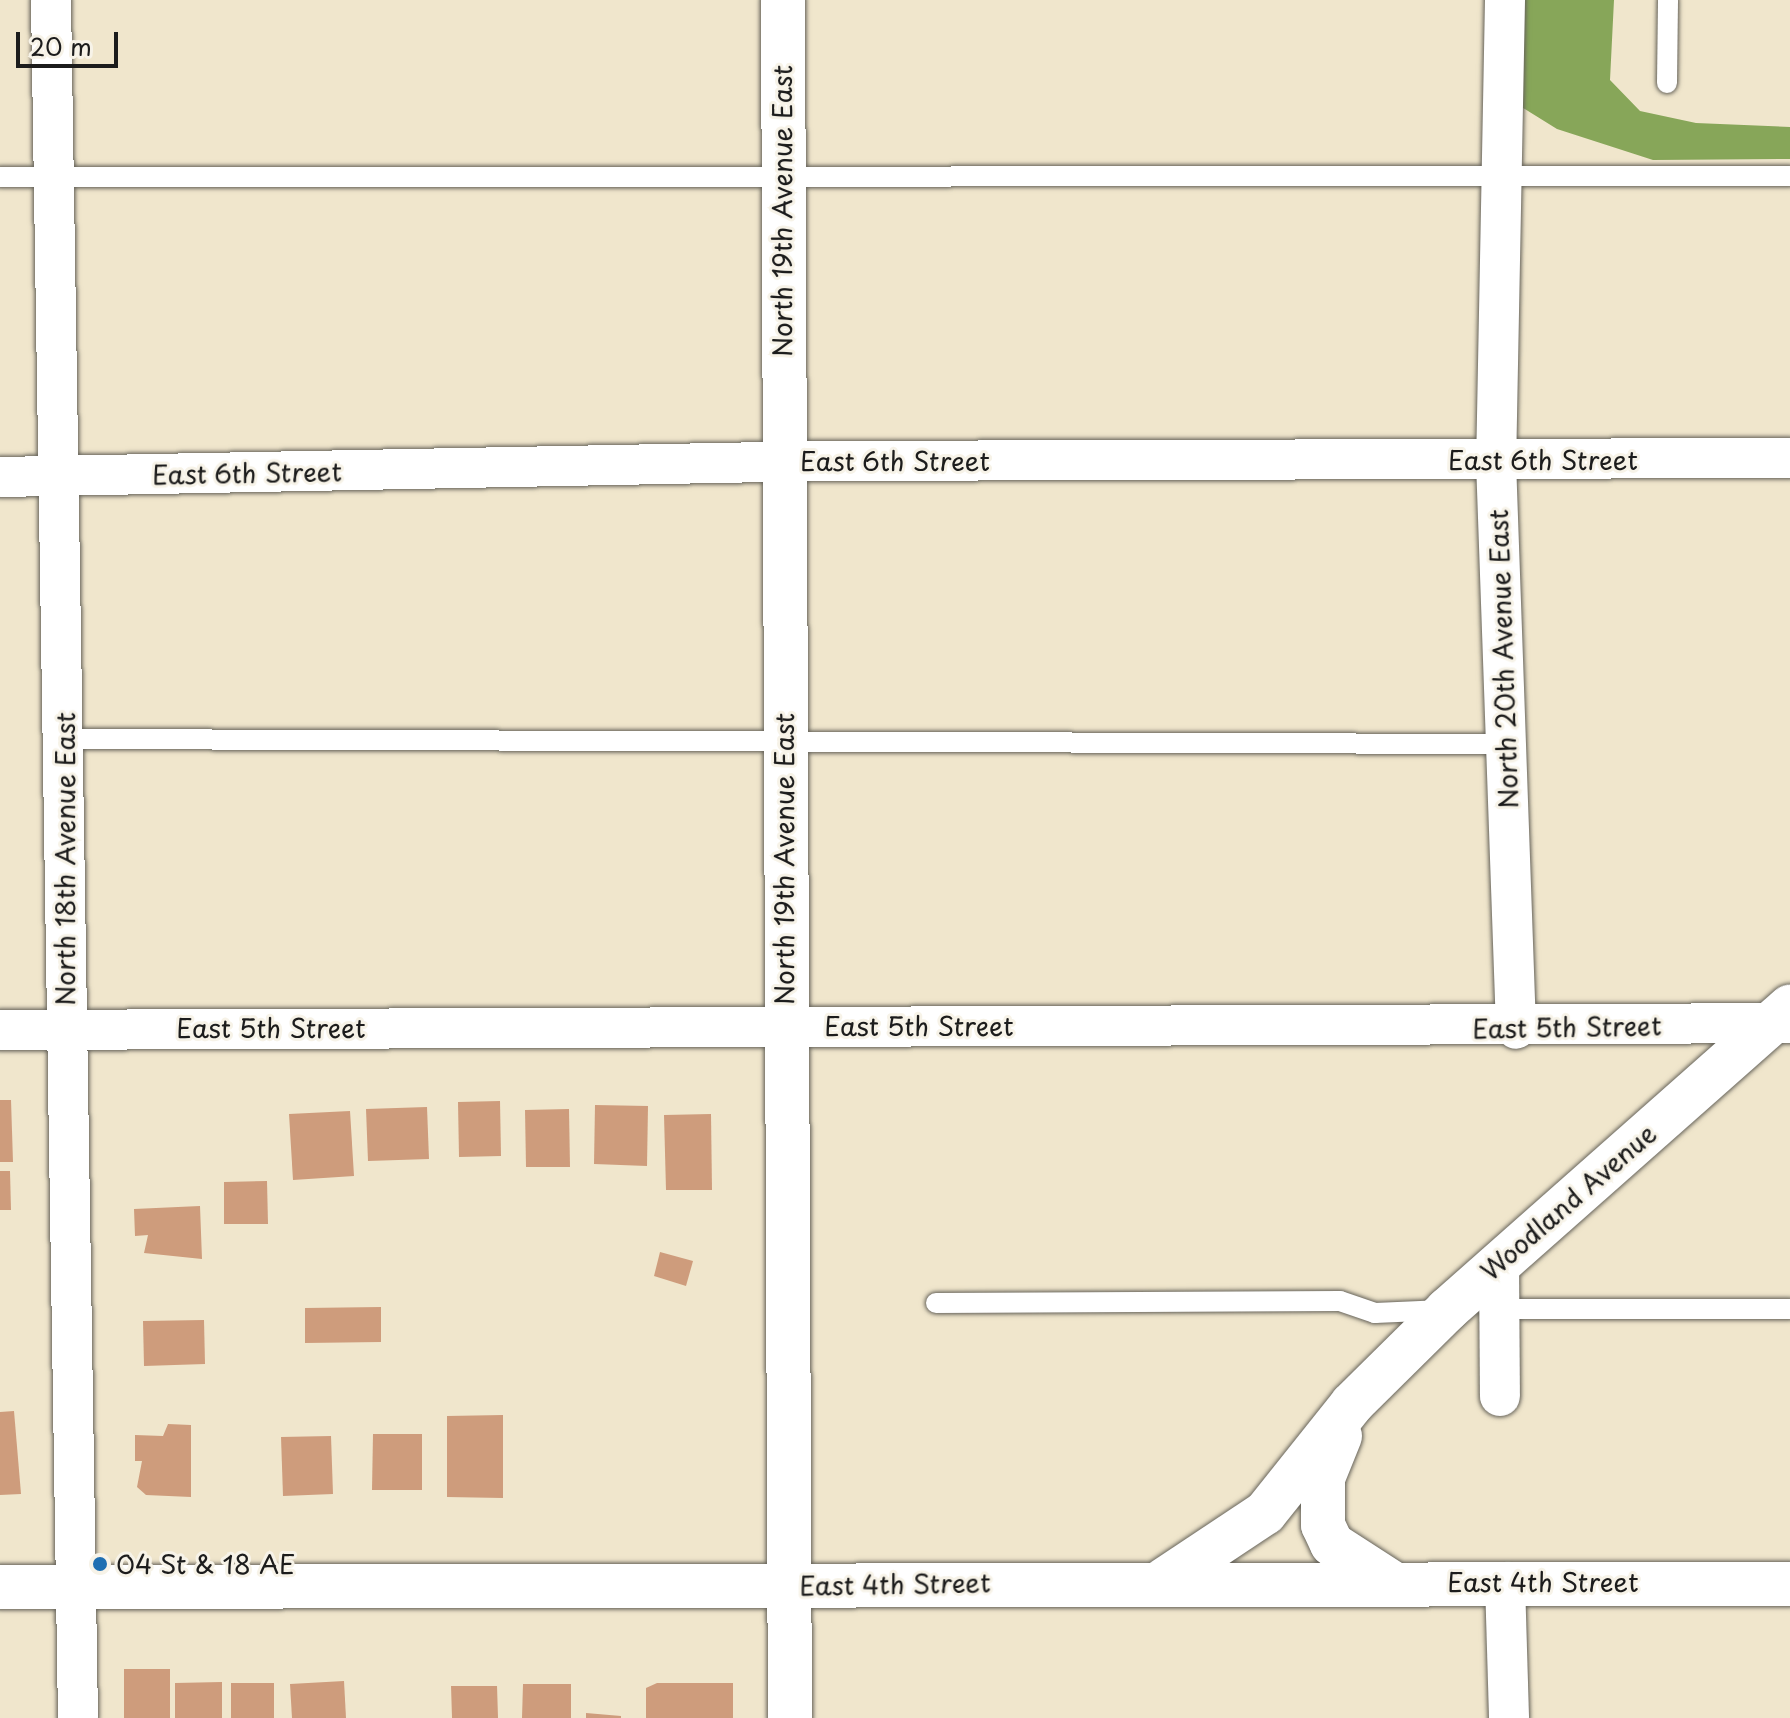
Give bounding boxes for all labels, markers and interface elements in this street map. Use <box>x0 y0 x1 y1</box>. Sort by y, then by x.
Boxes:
scale bar <box>20 16 122 66</box>
text: 20 m <box>30 28 92 64</box>
street label: North 19th Avenue East <box>766 65 798 357</box>
street label: East 6th Street <box>1446 444 1640 476</box>
street label: East 6th Street <box>798 445 992 477</box>
street label: East 6th Street <box>150 456 344 490</box>
street label: North 20th Avenue East <box>1482 507 1524 811</box>
street label: North 18th Avenue East <box>49 712 81 1006</box>
street label: North 19th Avenue East <box>768 713 800 1005</box>
street label: East 5th Street <box>824 1010 1014 1042</box>
street label: East 5th Street <box>1471 1010 1663 1044</box>
street label: East 5th Street <box>176 1012 366 1044</box>
street label: Woodland Avenue <box>1474 1118 1662 1286</box>
place label: 04 St & 18 AE <box>116 1548 296 1580</box>
marker: 04 St & 18 AE <box>91 1555 109 1573</box>
street label: East 4th Street <box>1447 1566 1639 1598</box>
street label: East 4th Street <box>799 1567 991 1601</box>

